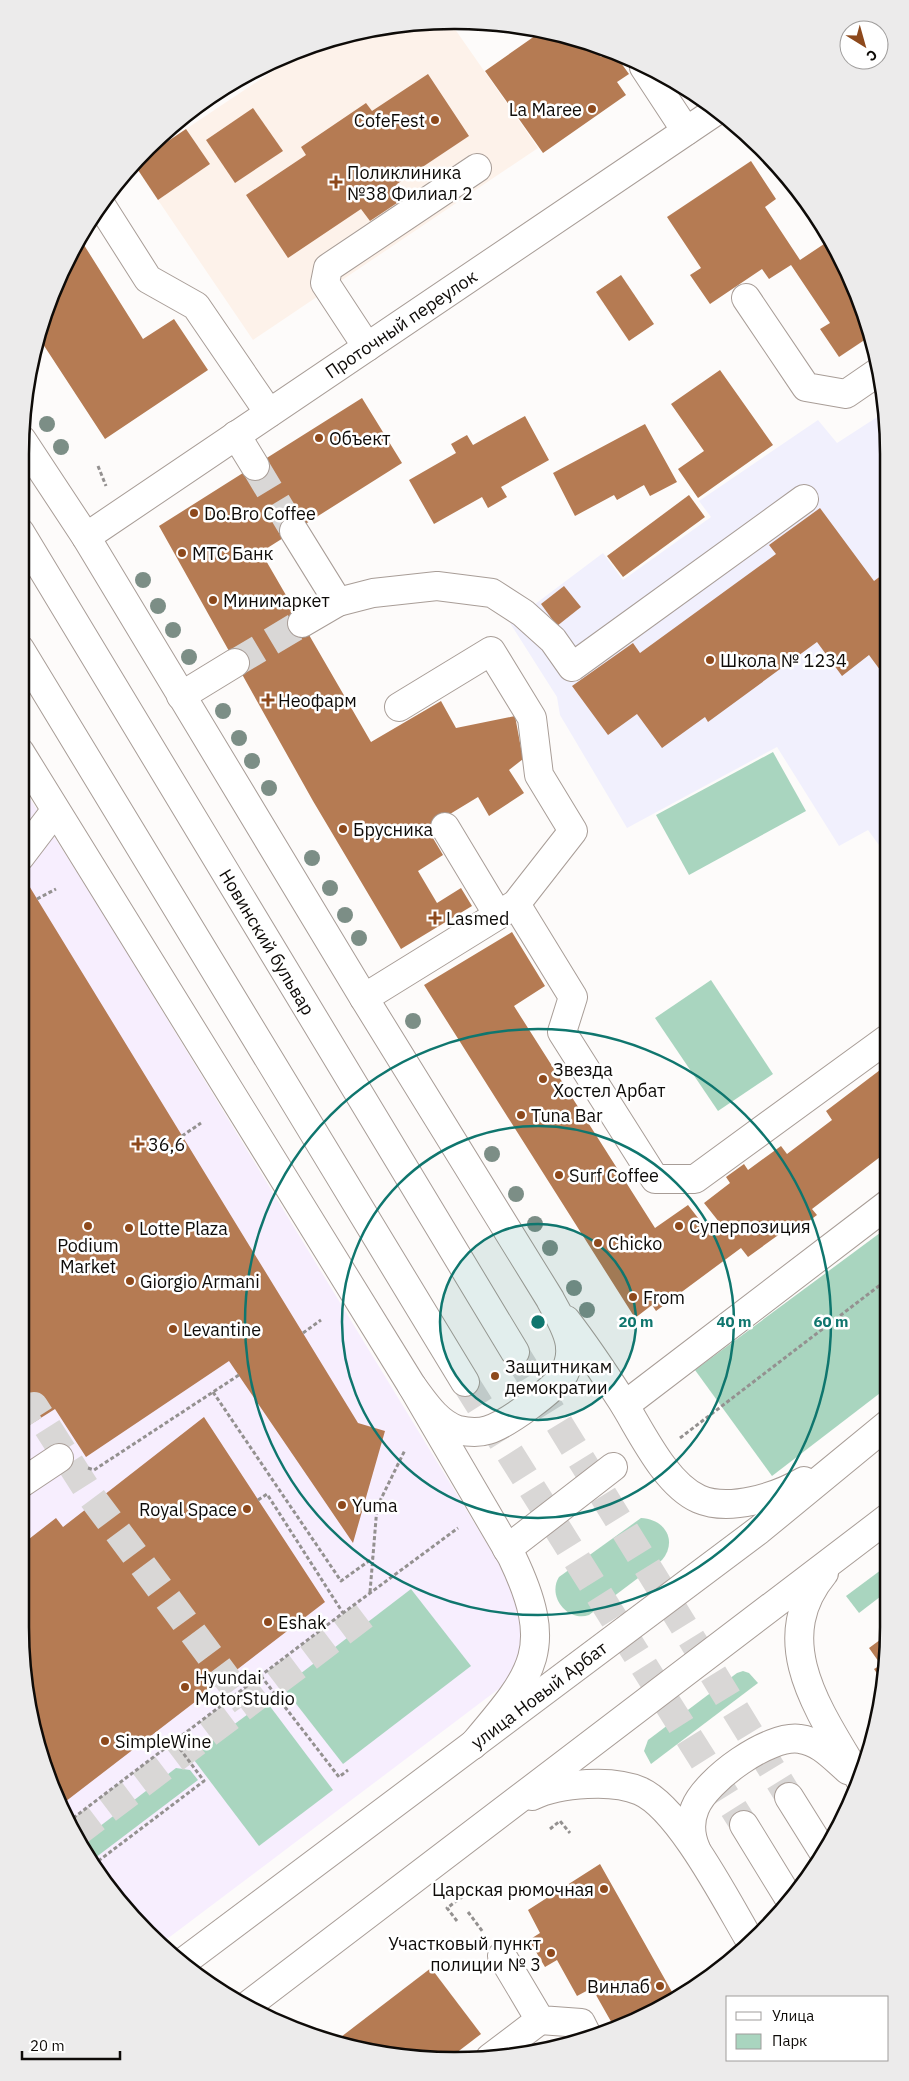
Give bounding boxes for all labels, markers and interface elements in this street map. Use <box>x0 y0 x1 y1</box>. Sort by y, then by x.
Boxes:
north arrow <box>839 20 889 70</box>
text: С <box>863 45 881 65</box>
place label: La Maree <box>509 98 582 121</box>
marker: La Maree <box>586 103 598 115</box>
place label: CofeFest <box>354 109 425 132</box>
marker: CofeFest <box>429 114 441 126</box>
place label: Поликлиника №38 Филиал 2 <box>347 161 473 205</box>
marker: Поликлиника №38 Филиал 2 <box>329 175 343 189</box>
street label: Проточный переулок <box>321 265 482 383</box>
place label: Объект <box>329 427 391 450</box>
marker: Объект <box>313 432 325 444</box>
place label: Do.Bro Coffee <box>204 502 316 525</box>
marker: Do.Bro Coffee <box>188 507 200 519</box>
place label: МТС Банк <box>192 542 274 565</box>
marker: МТС Банк <box>176 547 188 559</box>
place label: Минимаркет <box>223 589 330 612</box>
marker: Минимаркет <box>207 594 219 606</box>
place label: Школа № 1234 <box>720 649 847 672</box>
marker: Школа № 1234 <box>704 654 716 666</box>
place label: Неофарм <box>278 689 357 712</box>
marker: Неофарм <box>262 694 274 706</box>
place label: Брусника <box>353 818 433 841</box>
marker: Брусника <box>337 823 349 835</box>
street label: Новинский бульвар <box>214 865 320 1019</box>
place label: Lasmed <box>446 907 509 930</box>
marker: Lasmed <box>428 911 442 925</box>
place label: Звезда Хостел Арбат <box>553 1058 666 1102</box>
marker: Звезда Хостел Арбат <box>537 1073 549 1085</box>
place label: Tuna Bar <box>531 1104 603 1127</box>
marker: Tuna Bar <box>515 1109 527 1121</box>
place label: 36,6 <box>148 1133 185 1156</box>
marker: 36,6 <box>132 1138 144 1150</box>
place label: Surf Coffee <box>569 1164 659 1187</box>
marker: Surf Coffee <box>553 1169 565 1181</box>
place label: Суперпозиция <box>689 1215 811 1238</box>
place label: Lotte Plaza <box>139 1217 228 1240</box>
marker: Podium Market <box>82 1220 94 1232</box>
marker: Суперпозиция <box>673 1220 685 1232</box>
marker: Lotte Plaza <box>123 1222 135 1234</box>
place label: Chicko <box>608 1232 662 1255</box>
place label: Podium Market <box>57 1234 119 1278</box>
marker: Chicko <box>592 1237 604 1249</box>
place label: Giorgio Armani <box>140 1270 260 1293</box>
marker: Giorgio Armani <box>124 1275 136 1287</box>
place label: From <box>643 1286 685 1309</box>
marker: From <box>627 1291 639 1303</box>
text: 20 m <box>619 1312 653 1331</box>
text: 40 m <box>717 1312 751 1331</box>
text: 60 m <box>814 1312 848 1331</box>
centre of rings <box>529 1313 547 1331</box>
place label: Levantine <box>183 1318 261 1341</box>
marker: Levantine <box>167 1323 179 1335</box>
place label: Защитникам демократии <box>505 1355 612 1399</box>
marker: Защитникам демократии <box>489 1370 501 1382</box>
place label: Yuma <box>352 1494 398 1517</box>
place label: Royal Space <box>139 1498 237 1521</box>
marker: Yuma <box>336 1499 348 1511</box>
marker: Royal Space <box>241 1503 253 1515</box>
place label: Eshak <box>278 1611 327 1634</box>
marker: Eshak <box>262 1616 274 1628</box>
street label: улица Новый Арбат <box>466 1636 612 1754</box>
place label: Hyundai MotorStudio <box>195 1666 295 1710</box>
marker: Hyundai MotorStudio <box>179 1681 191 1693</box>
place label: SimpleWine <box>115 1730 211 1753</box>
marker: SimpleWine <box>99 1735 111 1747</box>
place label: Царская рюмочная <box>432 1878 594 1901</box>
marker: Царская рюмочная <box>598 1883 610 1895</box>
place label: Участковый пункт полиции № 3 <box>388 1932 542 1976</box>
marker: Участковый пункт полиции № 3 <box>545 1947 557 1959</box>
place label: Винлаб <box>587 1975 650 1998</box>
marker: Винлаб <box>654 1980 666 1992</box>
legend <box>726 1996 889 2061</box>
text: Улица <box>772 2006 814 2025</box>
scale bar <box>22 2028 120 2060</box>
text: Парк <box>772 2031 807 2050</box>
text: 20 m <box>30 2036 65 2055</box>

